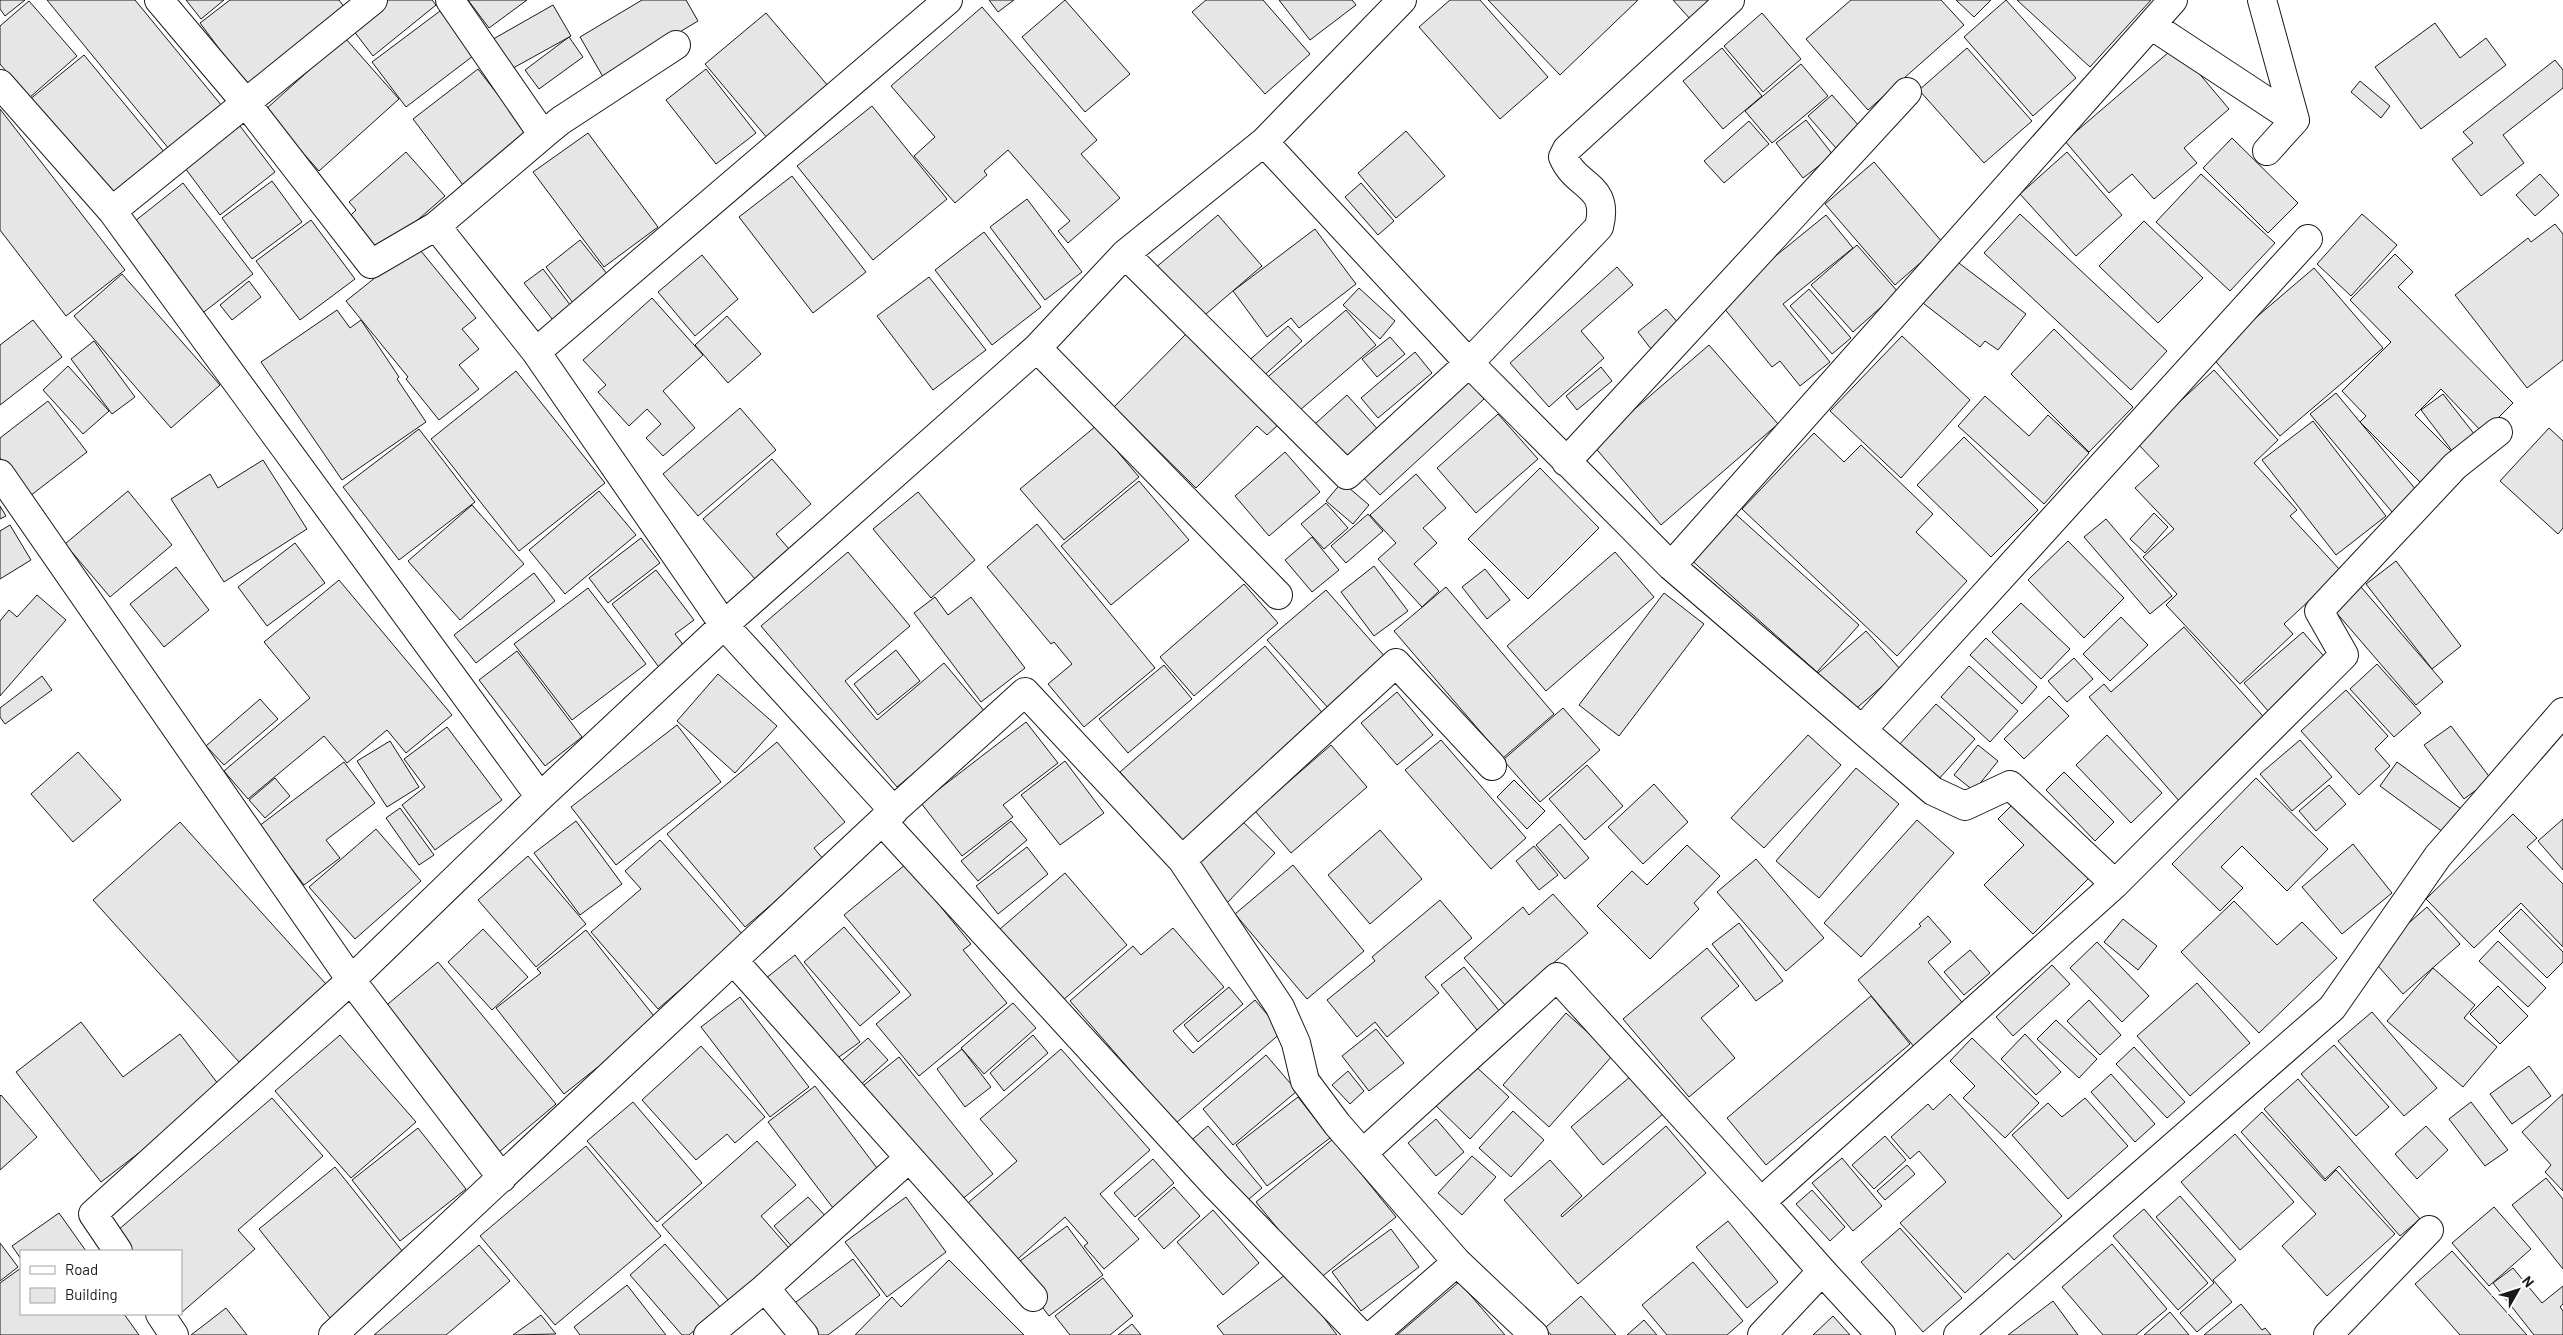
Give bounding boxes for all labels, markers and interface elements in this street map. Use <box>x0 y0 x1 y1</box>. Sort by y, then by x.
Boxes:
legend <box>20 1250 182 1315</box>
text: Road <box>65 1260 98 1278</box>
north arrow <box>2493 1265 2543 1315</box>
text: N <box>2519 1273 2538 1290</box>
text: Building <box>65 1285 118 1303</box>

